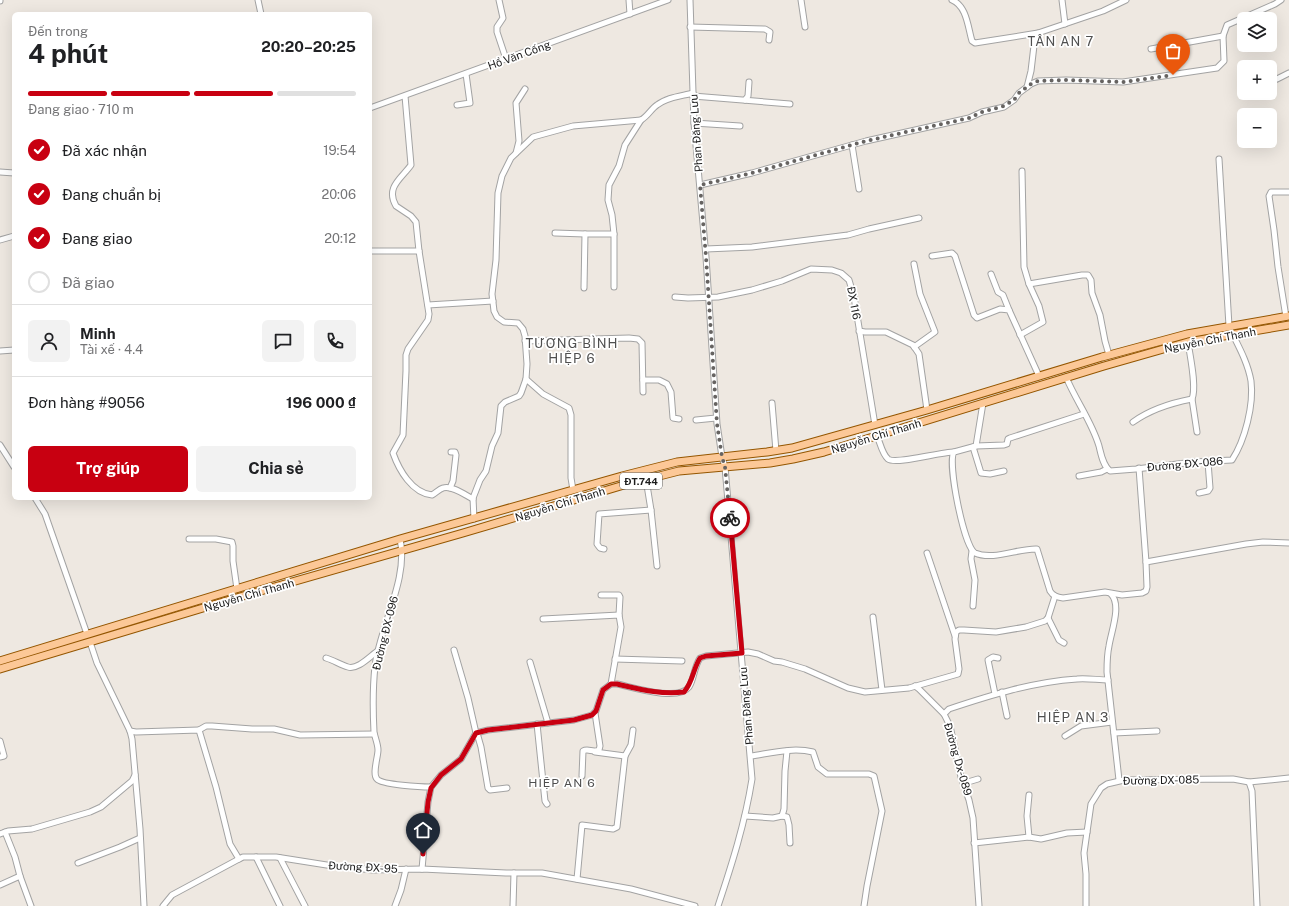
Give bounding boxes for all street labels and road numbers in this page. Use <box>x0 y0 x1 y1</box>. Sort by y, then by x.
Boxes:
street label: Hồ Văn Cống <box>486 38 552 72</box>
street label: Phan Đăng Lưu <box>687 94 705 172</box>
street label: ĐX 116 <box>845 285 863 321</box>
street label: Nguyễn Chí Thanh <box>1163 325 1257 355</box>
street label: Nguyễn Chí Thanh <box>830 417 922 455</box>
street label: Đường ĐX-086 <box>1146 455 1224 473</box>
road number: ĐT.744 <box>620 473 662 489</box>
street label: Nguyễn Chí Thanh <box>514 485 606 523</box>
street label: Nguyễn Chí Thanh <box>203 576 295 614</box>
street label: Đường ĐX-096 <box>370 594 400 671</box>
street label: Phan Đăng Lưu <box>737 667 755 745</box>
street label: Đường Dx-089 <box>942 721 974 797</box>
street label: Đường DX-085 <box>1123 773 1199 787</box>
street label: Đường ĐX-95 <box>328 859 398 875</box>

